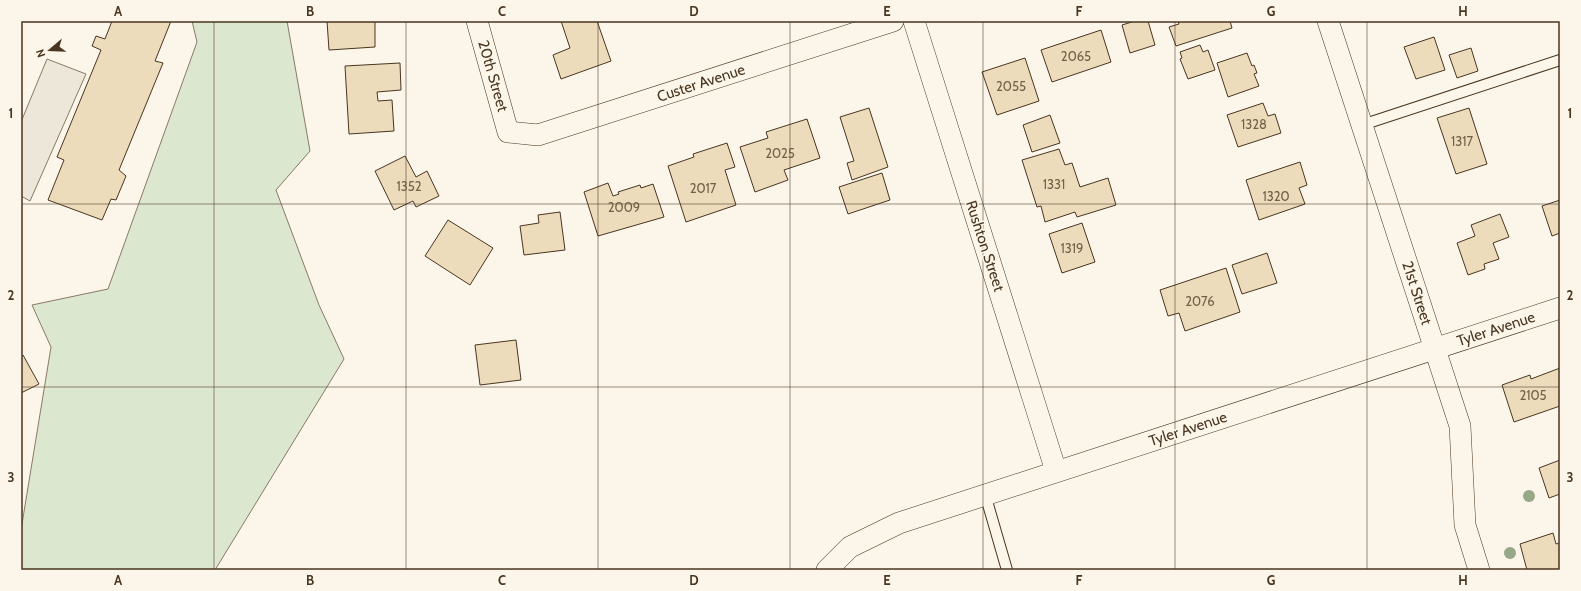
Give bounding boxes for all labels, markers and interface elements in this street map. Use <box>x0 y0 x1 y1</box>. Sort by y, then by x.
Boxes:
text: A <box>114 3 123 19</box>
text: B <box>306 3 314 19</box>
text: C <box>498 3 506 19</box>
text: D <box>689 3 699 19</box>
text: E <box>883 3 891 19</box>
text: F <box>1076 3 1083 19</box>
text: G <box>1267 3 1276 19</box>
text: H <box>1458 3 1468 19</box>
north arrow <box>30 30 70 70</box>
street label: 20th Street <box>474 38 512 114</box>
text: N <box>33 47 48 59</box>
house number: 2065 <box>1061 48 1091 64</box>
street label: Custer Avenue <box>655 60 748 106</box>
house number: 2055 <box>996 78 1026 94</box>
text: 1 <box>9 105 13 121</box>
text: 1 <box>1568 105 1572 121</box>
house number: 1328 <box>1241 116 1267 132</box>
house number: 1317 <box>1451 133 1473 149</box>
house number: 2025 <box>765 145 795 161</box>
house number: 1331 <box>1043 176 1065 192</box>
house number: 1352 <box>396 178 422 194</box>
house number: 2017 <box>690 180 717 196</box>
house number: 1320 <box>1262 188 1290 204</box>
street label: Rushton Street <box>962 198 1008 294</box>
house number: 2009 <box>608 199 640 215</box>
house number: 1319 <box>1061 240 1083 256</box>
street label: 21st Street <box>1398 259 1436 327</box>
text: 2 <box>8 287 15 303</box>
text: 2 <box>1567 287 1574 303</box>
house number: 2076 <box>1185 293 1215 309</box>
street label: Tyler Avenue <box>1455 308 1538 350</box>
house number: 2105 <box>1519 387 1547 403</box>
street label: Tyler Avenue <box>1147 408 1230 450</box>
text: 3 <box>7 469 15 485</box>
text: 3 <box>1566 469 1574 485</box>
text: A <box>114 572 123 588</box>
text: B <box>306 572 314 588</box>
text: C <box>498 572 506 588</box>
text: D <box>689 572 699 588</box>
text: E <box>883 572 891 588</box>
text: F <box>1076 572 1083 588</box>
text: G <box>1267 572 1276 588</box>
text: H <box>1458 572 1468 588</box>

